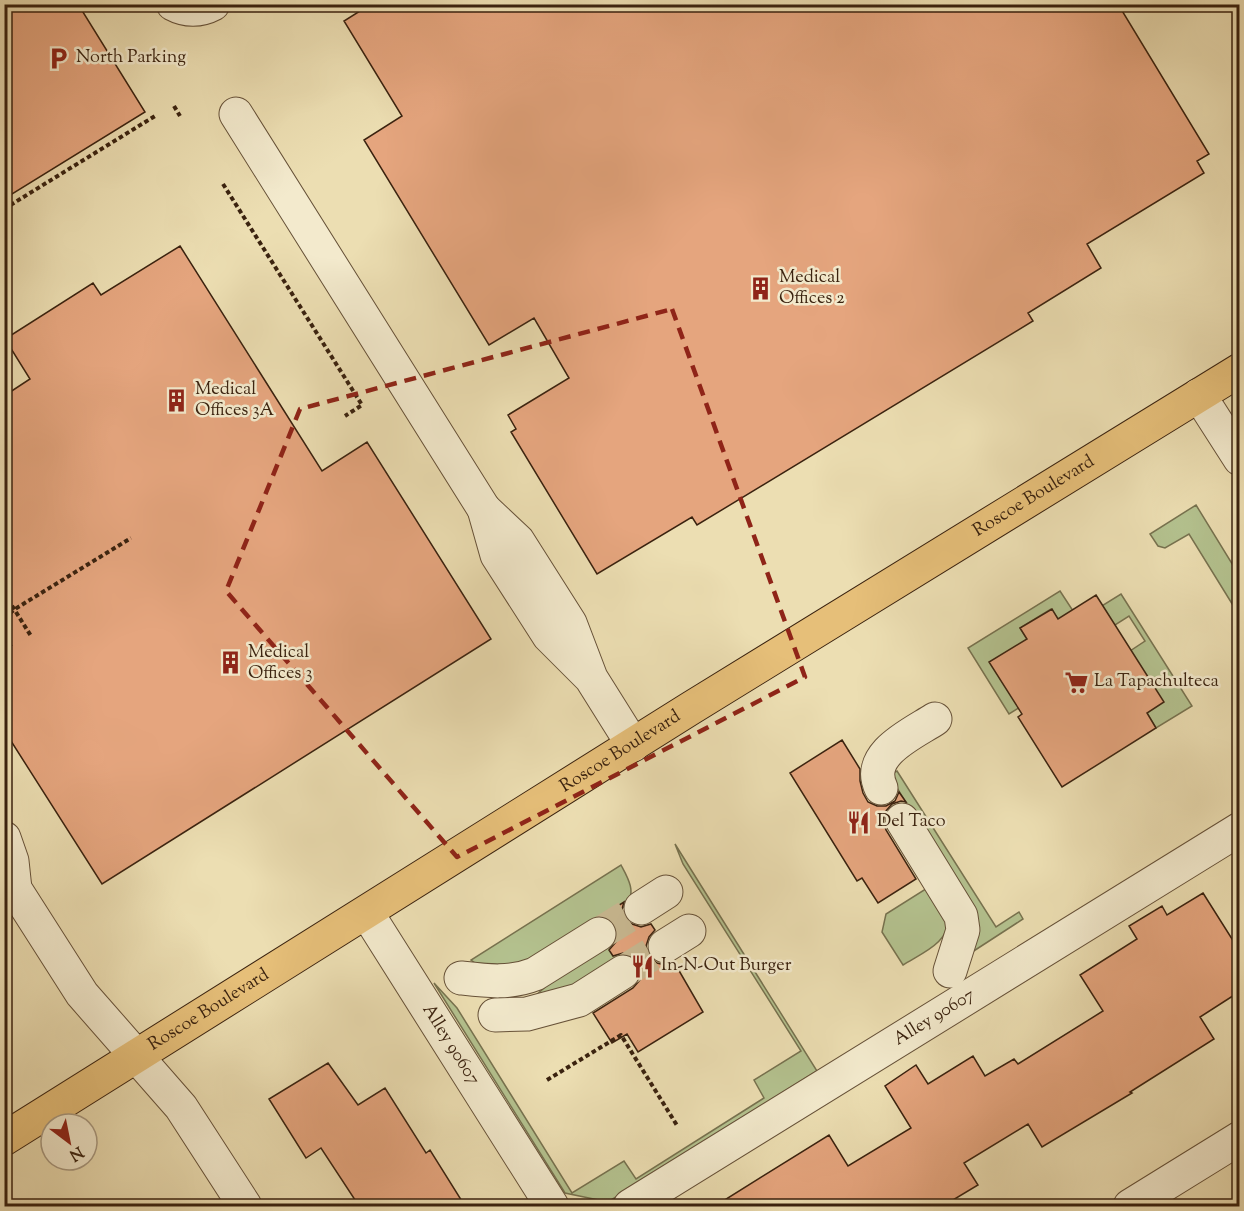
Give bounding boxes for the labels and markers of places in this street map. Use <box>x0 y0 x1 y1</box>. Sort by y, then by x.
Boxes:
parking icon: North Parking <box>45 45 71 71</box>
place label: North Parking <box>76 45 186 71</box>
place label: Medical Offices 2 <box>779 265 845 312</box>
building icon: Medical Offices 2 <box>748 275 774 301</box>
place label: Medical Offices 3A <box>195 377 275 424</box>
building icon: Medical Offices 3A <box>164 387 190 413</box>
place label: Medical Offices 3 <box>248 640 313 687</box>
building icon: Medical Offices 3 <box>217 650 243 676</box>
supermarket icon: La Tapachulteca <box>1063 669 1089 695</box>
place label: La Tapachulteca <box>1094 669 1219 695</box>
restaurant icon: Del Taco <box>846 809 872 835</box>
place label: Del Taco <box>877 809 946 835</box>
restaurant icon: In-N-Out Burger <box>630 953 656 979</box>
place label: In-N-Out Burger <box>661 953 792 979</box>

